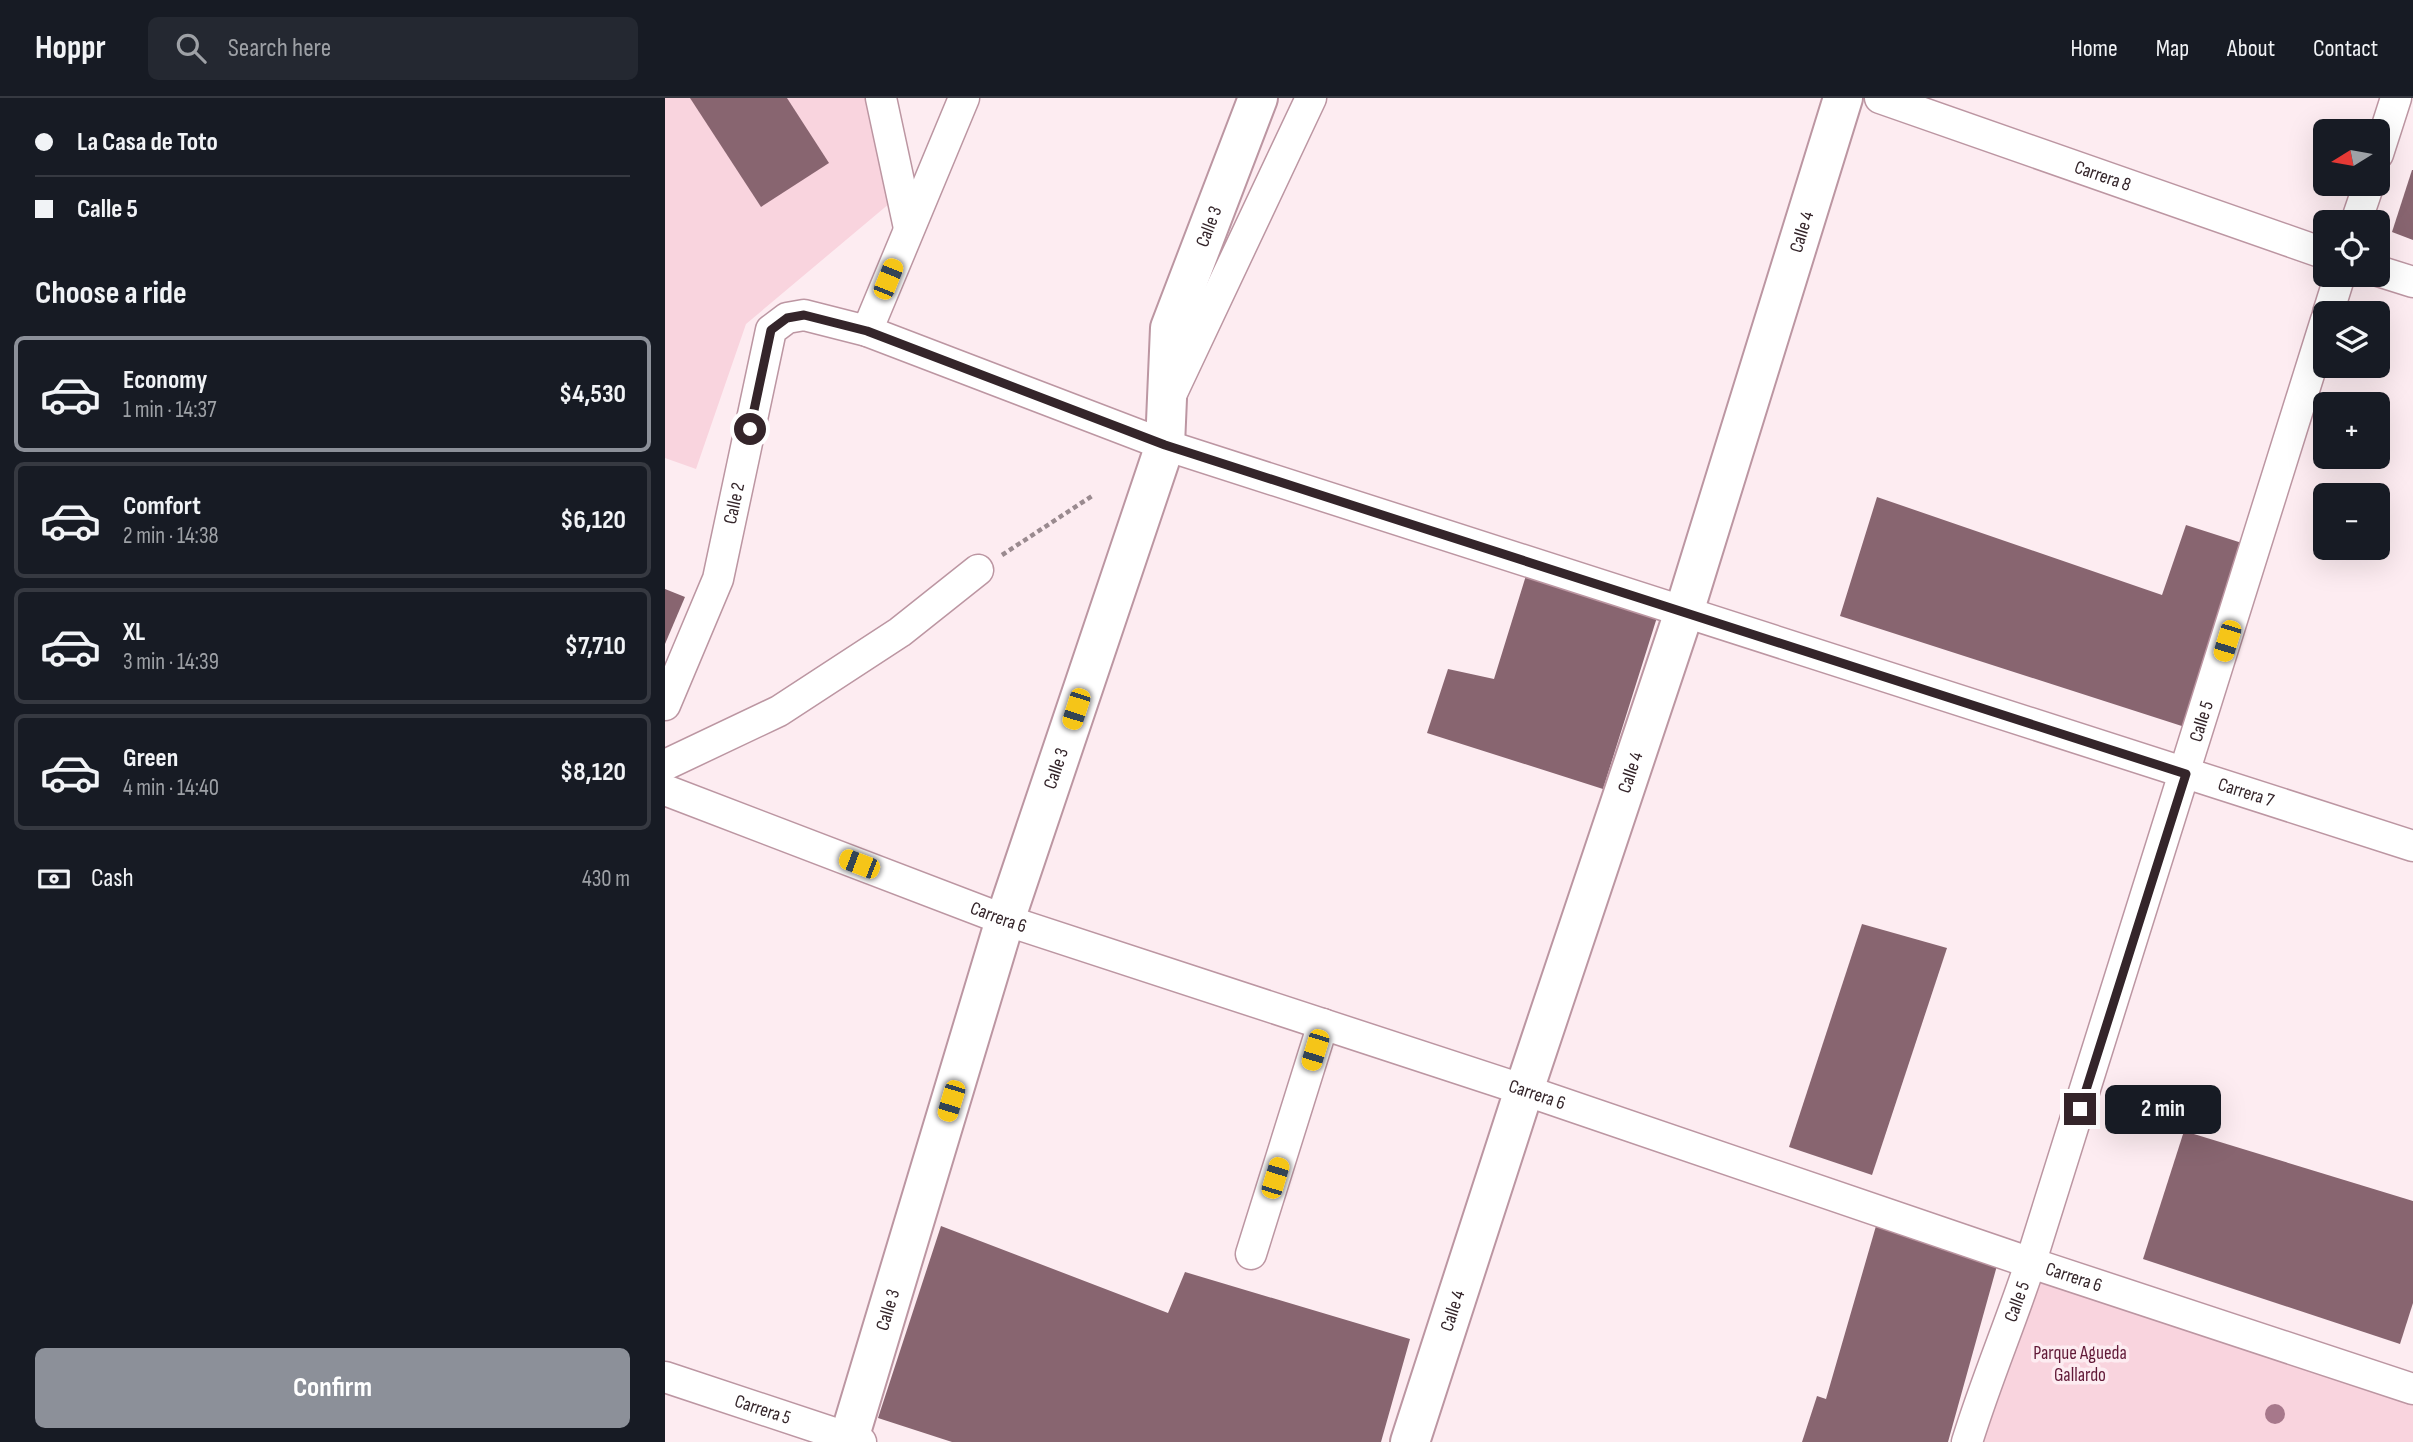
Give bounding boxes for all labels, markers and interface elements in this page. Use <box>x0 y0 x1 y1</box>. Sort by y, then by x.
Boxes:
search box <box>148 17 638 80</box>
text: Hoppr <box>35 28 106 68</box>
icon: search <box>172 29 210 67</box>
text: Search here <box>228 33 331 64</box>
text: Home <box>2070 34 2118 63</box>
text: Map <box>2156 34 2189 63</box>
text: About <box>2227 34 2275 63</box>
text: Contact <box>2313 34 2378 63</box>
north arrow <box>2313 119 2391 196</box>
map controls <box>2313 119 2390 560</box>
text: La Casa de Toto <box>77 127 218 158</box>
street label: Carrera 8 <box>2071 155 2134 196</box>
text: Calle 5 <box>77 194 138 225</box>
street label: Calle 3 <box>1191 203 1227 250</box>
street label: Calle 4 <box>1784 208 1819 255</box>
button: locate <box>2313 210 2390 287</box>
car <box>871 256 906 302</box>
text: Choose a ride <box>35 274 187 313</box>
button: layers <box>2313 301 2390 378</box>
icon: car <box>39 363 102 426</box>
text: Economy <box>123 365 207 396</box>
text: $4,530 <box>559 379 626 410</box>
button: + <box>2313 392 2390 469</box>
text: 1 min · 14:37 <box>123 396 216 424</box>
route start <box>734 413 766 445</box>
street label: Calle 2 <box>718 481 750 526</box>
button: − <box>2313 483 2390 560</box>
icon: car <box>39 489 102 552</box>
text: Comfort <box>123 491 201 522</box>
text: $6,120 <box>560 505 626 536</box>
text: 2 min · 14:38 <box>123 522 219 550</box>
icon: car <box>39 615 102 678</box>
text: XL <box>123 617 145 648</box>
car <box>2211 618 2244 664</box>
text: $7,710 <box>565 631 626 662</box>
text: 3 min · 14:39 <box>123 648 219 676</box>
car <box>1060 686 1093 732</box>
street label: Calle 5 <box>2184 698 2219 745</box>
icon: car <box>39 741 102 804</box>
text: Green <box>123 743 178 774</box>
street label: Calle 3 <box>1038 745 1074 792</box>
street label: Calle 4 <box>1613 749 1648 796</box>
text: $8,120 <box>560 757 626 788</box>
street label: Carrera 7 <box>2215 773 2277 812</box>
text: 4 min · 14:40 <box>123 774 219 802</box>
car <box>836 847 883 881</box>
icon: cash <box>35 860 73 898</box>
text: Cash <box>91 863 134 894</box>
text: 430 m <box>582 865 630 893</box>
street label: Carrera 6 <box>967 896 1030 938</box>
car <box>1299 1027 1332 1073</box>
street label: Carrera 6 <box>1506 1074 1568 1115</box>
car <box>935 1078 968 1124</box>
callout: 2 min <box>2105 1084 2220 1134</box>
route end <box>2064 1093 2096 1125</box>
text: 2 min <box>2141 1095 2185 1123</box>
car <box>1259 1155 1292 1201</box>
street label: Carrera 6 <box>2043 1257 2105 1297</box>
street label: Calle 5 <box>1999 1278 2035 1325</box>
street label: Calle 3 <box>871 1286 905 1333</box>
street label: Calle 4 <box>1435 1287 1470 1334</box>
park label: Parque Agueda Gallardo <box>2033 1342 2127 1387</box>
button: Confirm <box>35 1348 630 1428</box>
street label: Carrera 5 <box>732 1389 794 1429</box>

